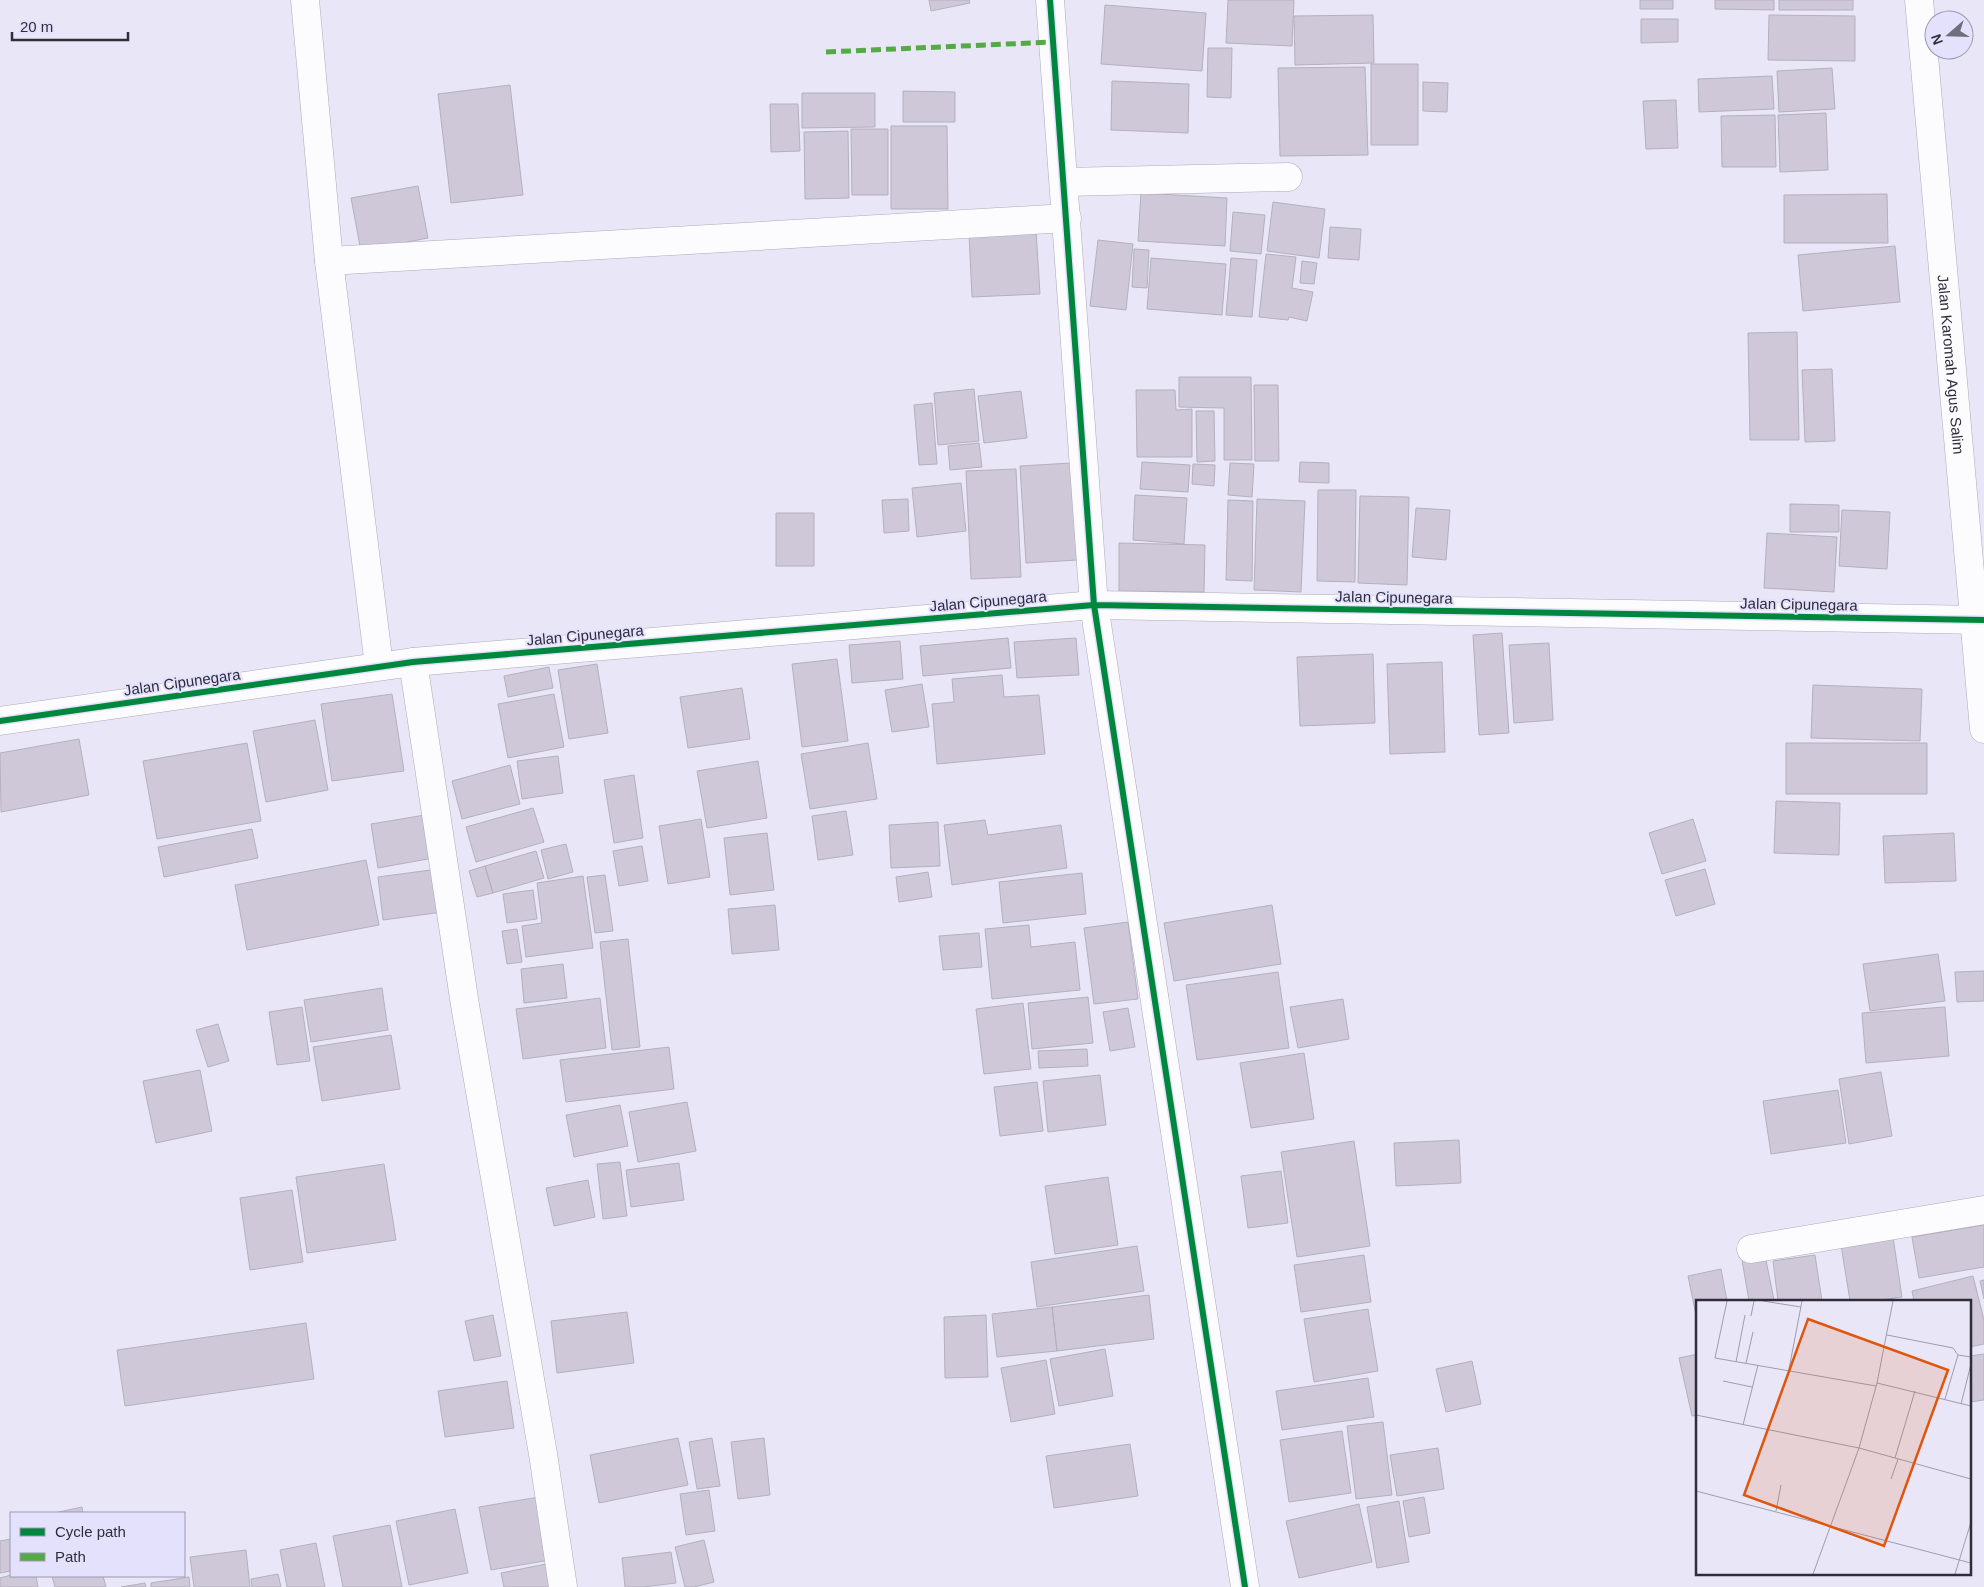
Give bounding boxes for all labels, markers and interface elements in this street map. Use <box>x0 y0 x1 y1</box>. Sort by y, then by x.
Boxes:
scale bar <box>12 10 129 42</box>
north arrow <box>1924 10 1974 60</box>
text: 20 m <box>20 18 53 35</box>
text: N <box>1928 32 1946 47</box>
street label: Jalan Karomah Agus Salim <box>1935 274 1968 455</box>
street label: Jalan Cipunegara <box>929 587 1048 615</box>
street label: Jalan Cipunegara <box>1335 587 1454 607</box>
street label: Jalan Cipunegara <box>1740 594 1859 614</box>
street label: Jalan Cipunegara <box>526 621 645 649</box>
street label: Jalan Cipunegara <box>123 665 242 699</box>
inset map <box>1696 1300 1972 1574</box>
legend <box>10 1512 185 1577</box>
text: Cycle path <box>55 1523 126 1540</box>
text: Path <box>55 1548 86 1565</box>

